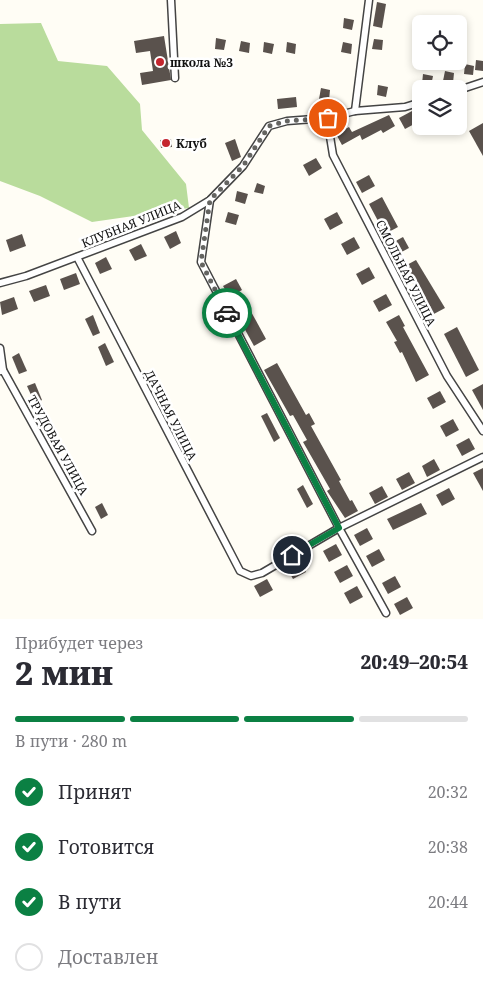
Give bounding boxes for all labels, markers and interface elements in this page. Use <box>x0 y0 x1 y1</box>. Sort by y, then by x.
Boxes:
map controls <box>412 15 467 135</box>
button: locate <box>412 15 467 70</box>
place label: школа №3 <box>170 54 233 71</box>
marker: школа №3 <box>154 56 166 68</box>
button: layers <box>412 80 467 135</box>
pin <box>307 97 349 139</box>
icon: bag <box>314 104 342 132</box>
place label: Клуб <box>176 135 207 152</box>
marker: Клуб <box>160 137 172 149</box>
street label: КЛУБНАЯ УЛИЦА <box>79 196 184 252</box>
street label: СМОЛЬНАЯ УЛИЦА <box>372 217 440 330</box>
courier <box>202 288 252 338</box>
icon: car <box>213 299 241 327</box>
street label: ДАЧНАЯ УЛИЦА <box>141 367 201 464</box>
street label: ТРУДОВАЯ УЛИЦА <box>23 392 93 499</box>
pin <box>271 534 313 576</box>
icon: home <box>278 541 306 569</box>
text: Прибудет через <box>15 632 143 654</box>
text: 20:49–20:54 <box>360 649 468 675</box>
text: 2 мин <box>15 651 113 694</box>
text: В пути · 280 m <box>15 730 127 752</box>
icon: check <box>15 778 43 806</box>
text: Принят <box>58 779 132 805</box>
text: 20:32 <box>428 781 468 803</box>
icon: check <box>15 833 43 861</box>
text: Готовится <box>58 834 154 860</box>
text: 20:38 <box>428 836 468 858</box>
icon: check <box>15 888 43 916</box>
text: В пути <box>58 889 122 915</box>
text: 20:44 <box>428 891 468 913</box>
text: Доставлен <box>58 944 158 970</box>

